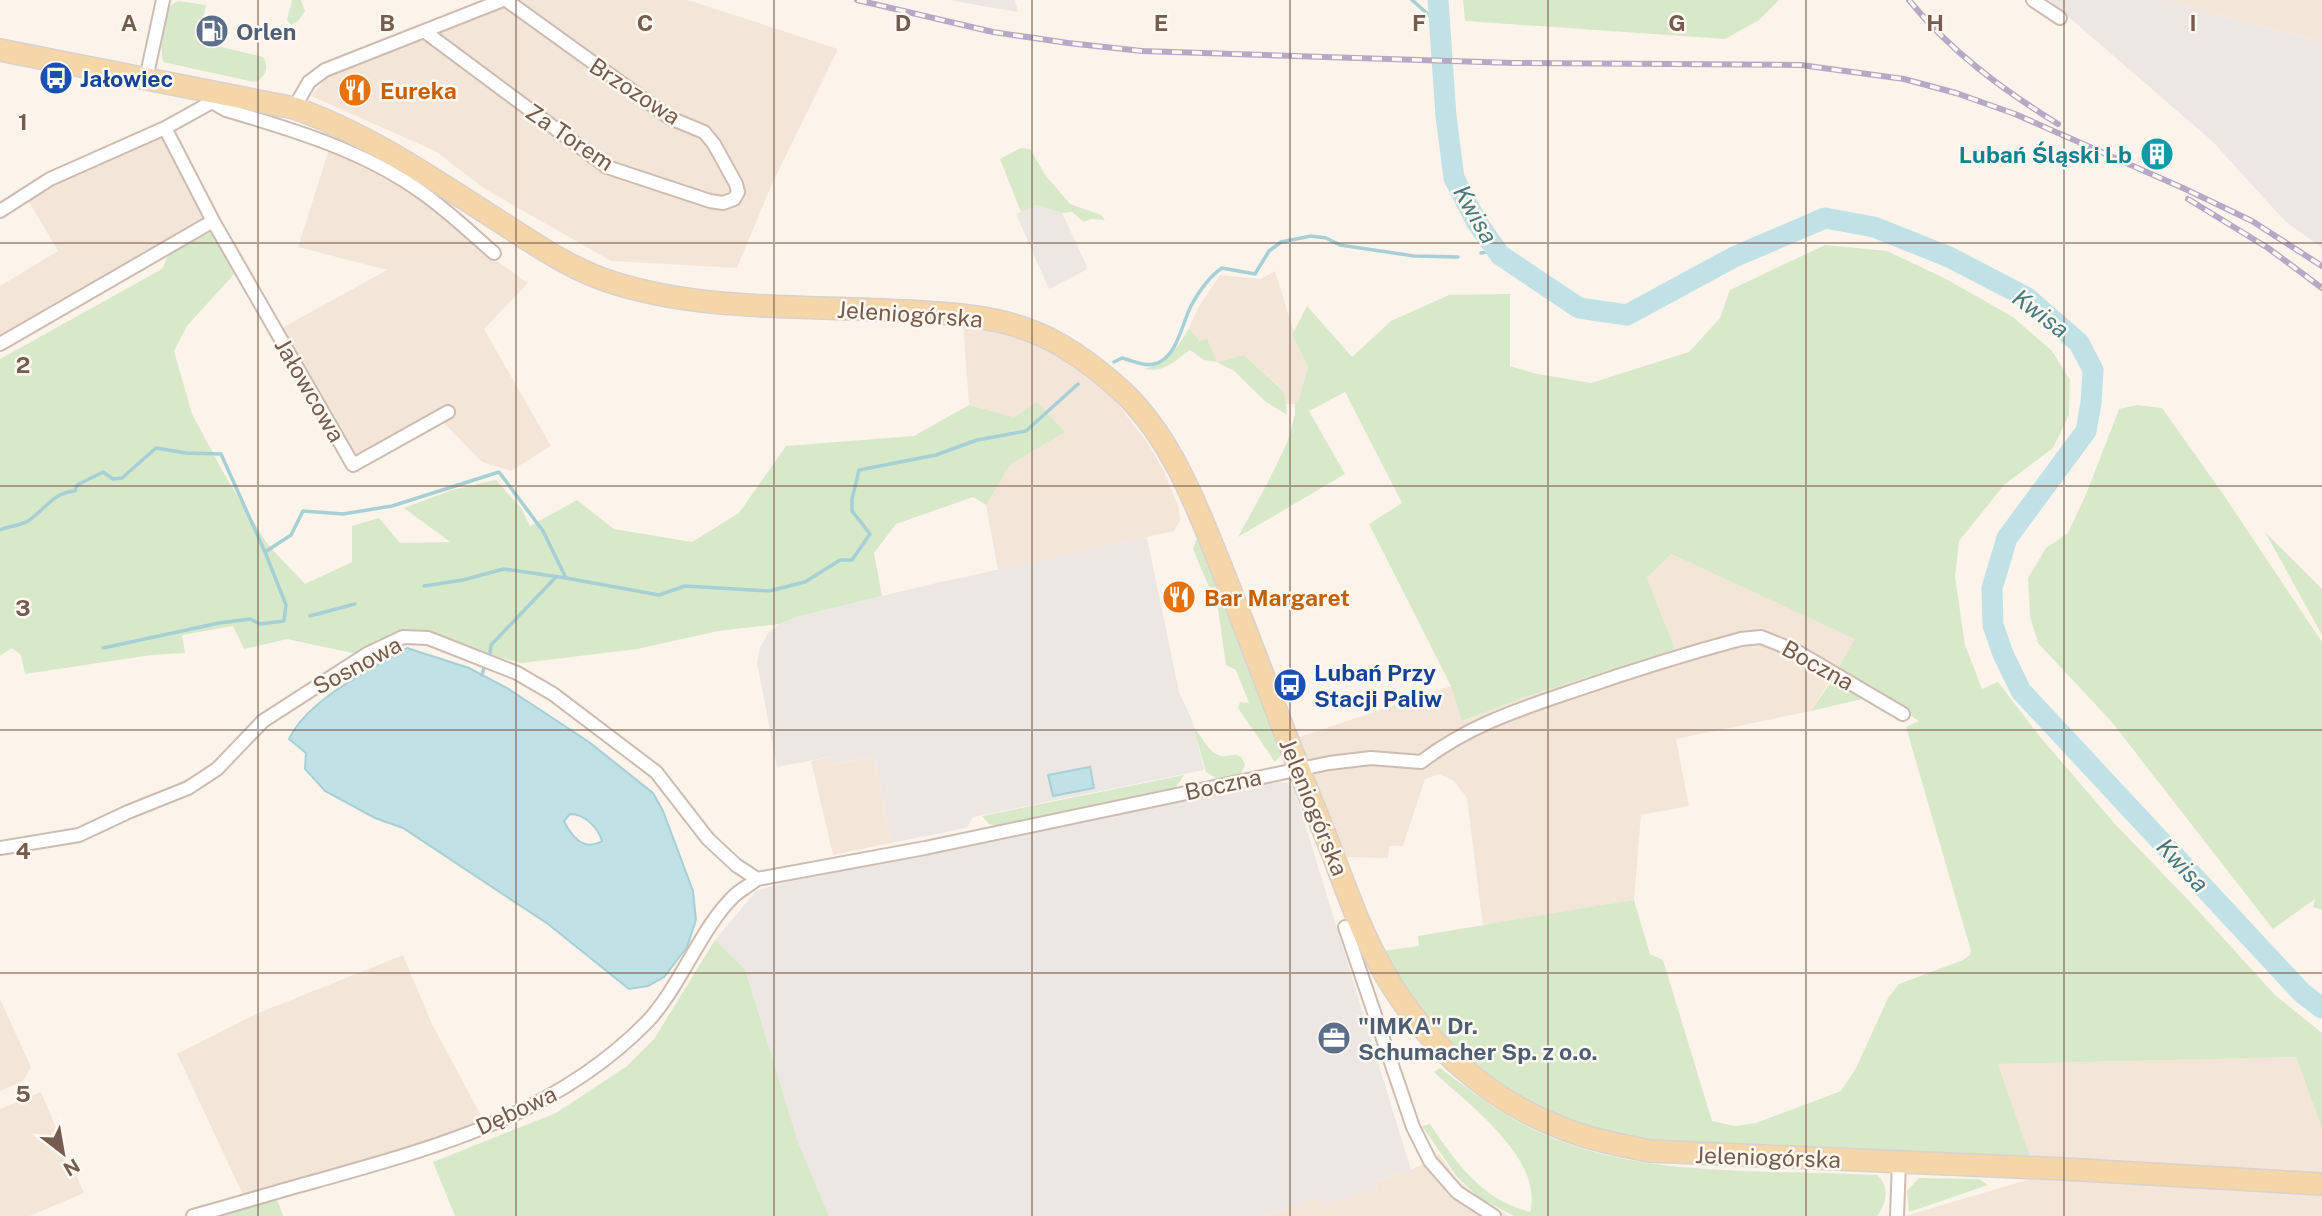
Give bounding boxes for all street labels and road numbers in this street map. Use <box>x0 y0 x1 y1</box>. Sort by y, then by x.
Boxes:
street label: Brzozowa <box>585 52 685 130</box>
street label: Za Torem <box>521 98 619 176</box>
street label: Jeleniogórska <box>836 295 984 333</box>
street label: Jałowcowa <box>269 333 351 447</box>
street label: Sosnowa <box>308 630 406 700</box>
street label: Boczna <box>1777 634 1859 696</box>
street label: Jeleniogórska <box>1274 734 1354 880</box>
street label: Boczna <box>1182 763 1264 805</box>
street label: Dębowa <box>471 1080 561 1140</box>
street label: Jeleniogórska <box>1695 1141 1841 1173</box>

